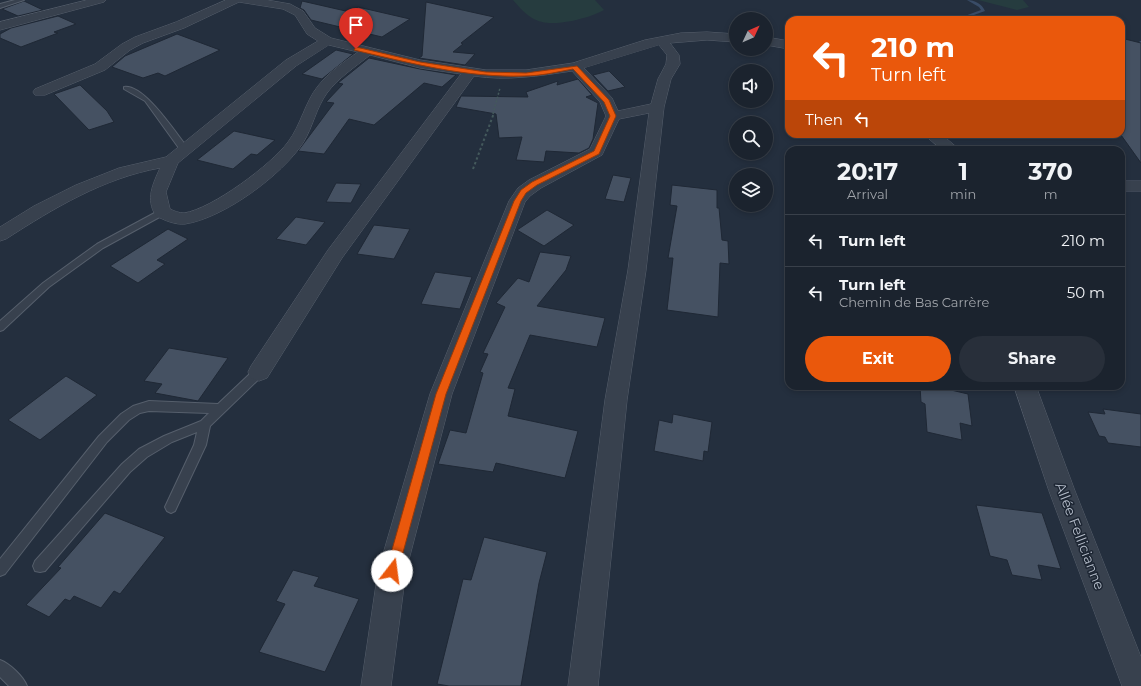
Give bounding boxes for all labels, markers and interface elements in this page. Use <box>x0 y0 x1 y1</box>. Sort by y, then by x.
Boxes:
pin <box>339 8 373 49</box>
north arrow <box>729 12 773 56</box>
map controls <box>729 12 773 212</box>
icon: arrive <box>345 14 367 36</box>
text: 210 m <box>871 30 955 64</box>
icon: left <box>805 32 857 84</box>
button: sound <box>729 64 773 108</box>
text: Turn left <box>871 64 946 86</box>
icon: left <box>851 108 873 130</box>
text: Then <box>805 110 843 129</box>
button: search <box>729 116 773 160</box>
text: 20:17 <box>837 157 898 186</box>
text: 1 <box>958 157 968 186</box>
text: 370 <box>1028 157 1073 186</box>
button: layers <box>729 168 773 212</box>
text: Arrival <box>847 186 888 202</box>
text: min <box>950 186 976 202</box>
text: m <box>1044 186 1057 202</box>
icon: left <box>805 230 827 252</box>
text: Turn left <box>839 231 906 250</box>
text: 210 m <box>1061 231 1105 250</box>
text: Turn left <box>839 275 906 294</box>
icon: left <box>805 282 827 304</box>
text: 50 m <box>1067 283 1105 302</box>
text: Chemin de Bas Carrère <box>839 294 989 310</box>
button: Exit <box>805 336 951 382</box>
button: Share <box>959 336 1105 382</box>
street label: Allée Fellicianne <box>1051 480 1109 592</box>
position arrow <box>371 550 413 592</box>

